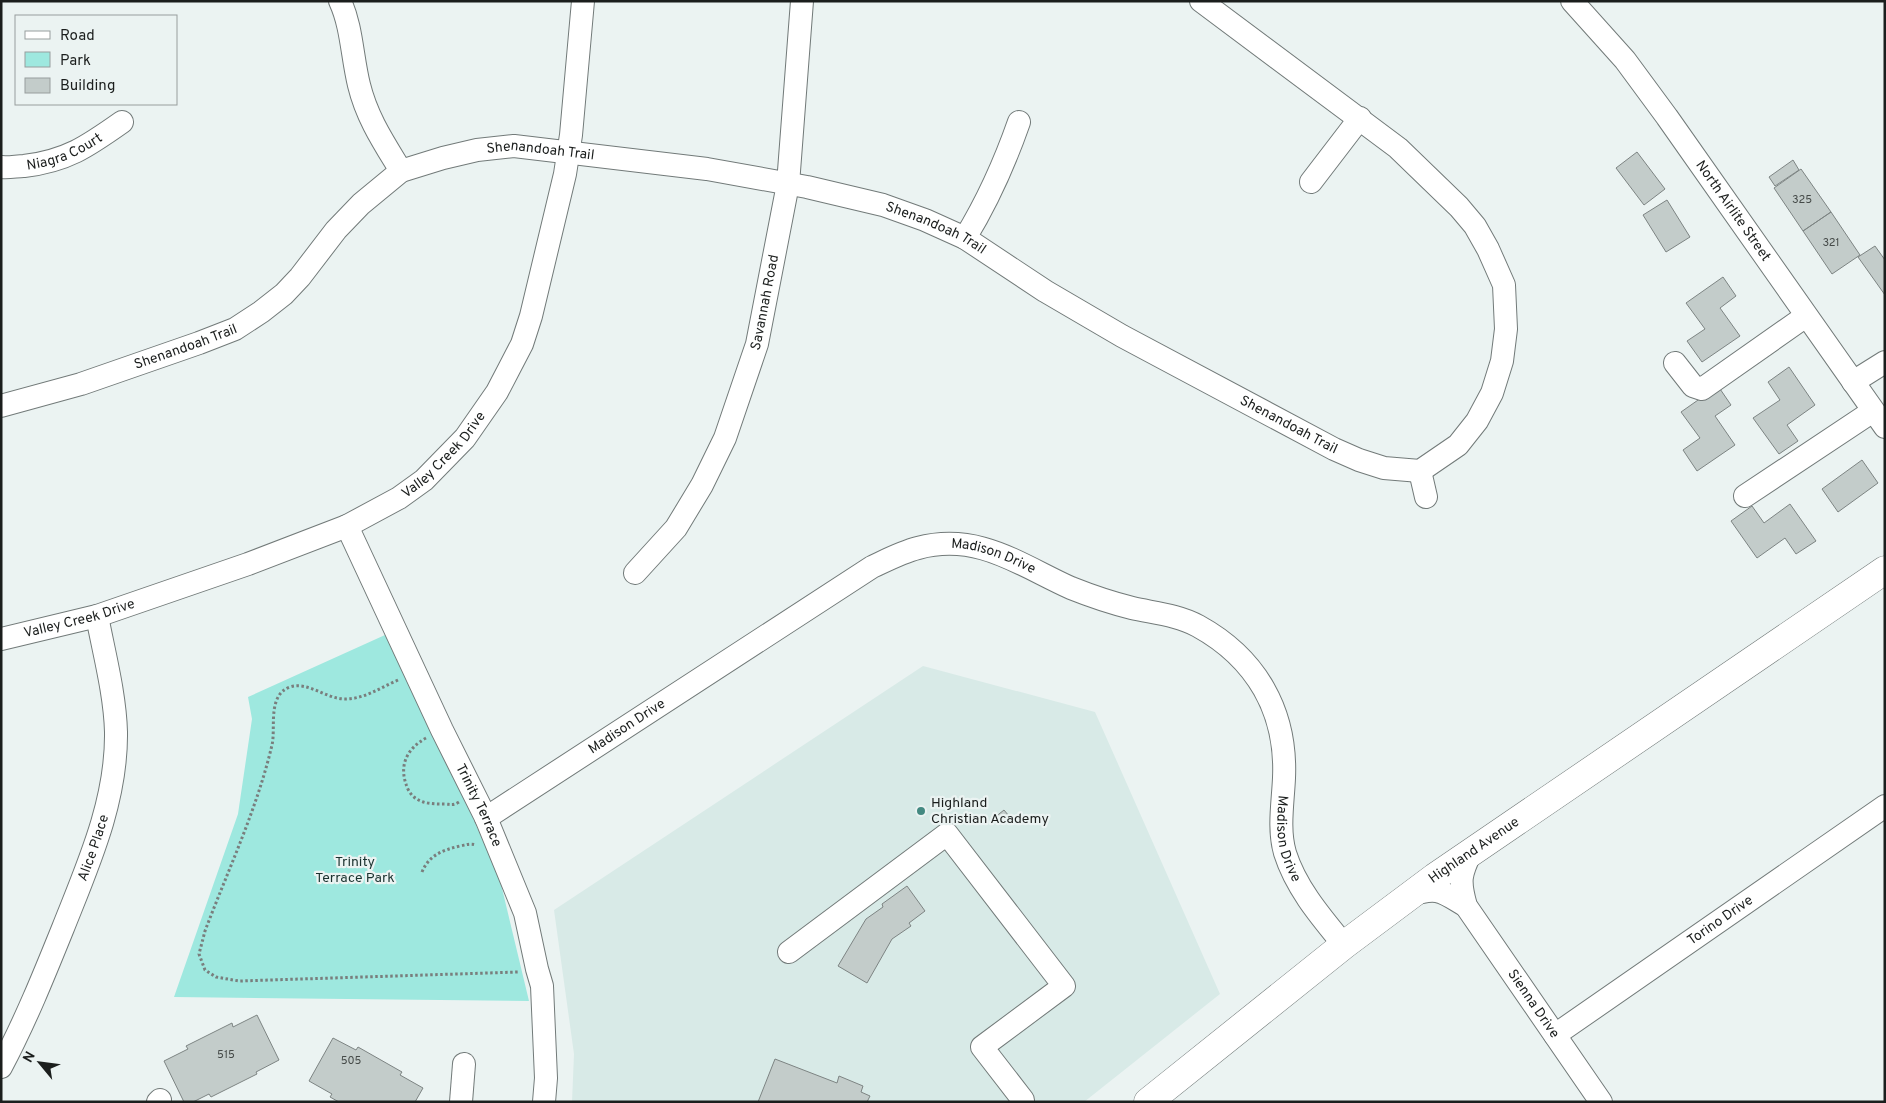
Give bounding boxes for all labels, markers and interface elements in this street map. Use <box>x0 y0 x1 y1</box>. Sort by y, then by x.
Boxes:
legend <box>15 15 178 105</box>
text: Road <box>60 27 95 46</box>
text: Park <box>60 52 91 71</box>
text: Building <box>60 77 115 96</box>
street label: Niagra Court <box>25 129 106 174</box>
street label: Shenandoah Trail <box>486 137 595 164</box>
street label: North Airlite Street <box>1692 157 1774 265</box>
house number: 325 <box>1792 193 1812 207</box>
street label: Shenandoah Trail <box>883 198 989 258</box>
house number: 321 <box>1822 236 1840 250</box>
street label: Savannah Road <box>747 253 783 353</box>
street label: Shenandoah Trail <box>132 320 240 373</box>
street label: Shenandoah Trail <box>1237 392 1340 458</box>
street label: Valley Creek Drive <box>398 408 489 502</box>
street label: Madison Drive <box>951 535 1039 578</box>
street label: Valley Creek Drive <box>22 595 137 642</box>
street label: Madison Drive <box>585 695 669 758</box>
street label: Trinity Terrace <box>452 761 505 849</box>
place label: Highland Christian Academy <box>931 795 1049 828</box>
street label: Madison Drive <box>1273 795 1305 885</box>
marker: Highland Christian Academy <box>915 805 927 817</box>
street label: Alice Place <box>74 813 113 884</box>
street label: Highland Avenue <box>1425 813 1523 887</box>
park label: Trinity Terrace Park <box>315 854 395 887</box>
street label: Torino Drive <box>1684 892 1756 949</box>
street label: Sienna Drive <box>1504 966 1563 1041</box>
north arrow <box>15 1038 65 1088</box>
house number: 515 <box>217 1048 235 1062</box>
text: N <box>20 1049 40 1066</box>
house number: 505 <box>341 1054 362 1068</box>

